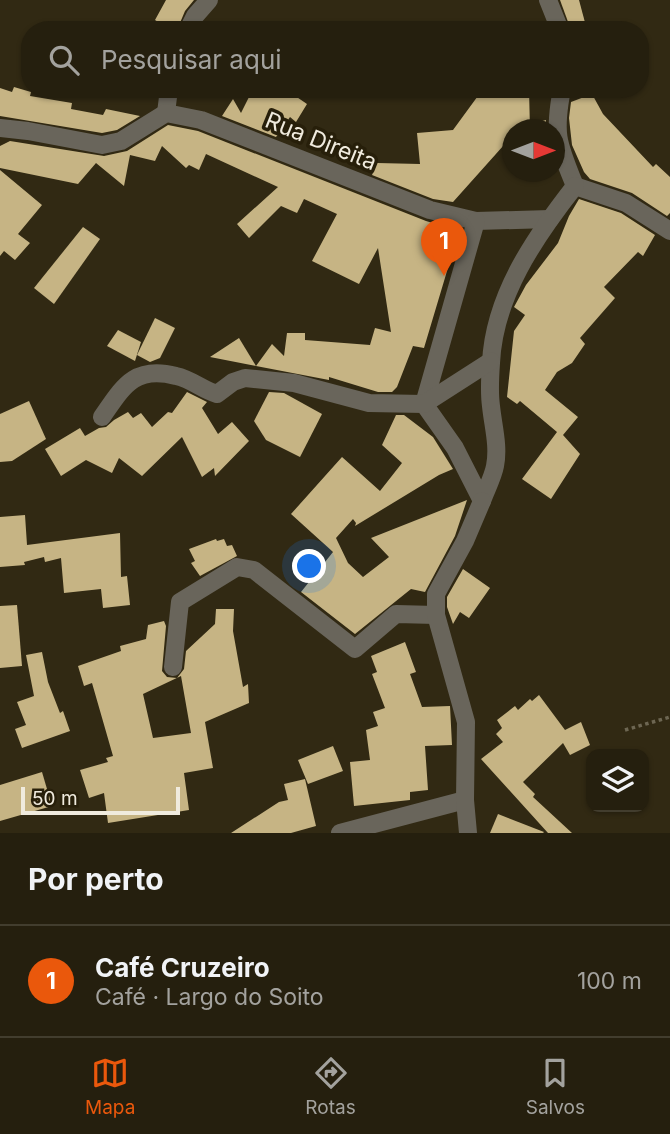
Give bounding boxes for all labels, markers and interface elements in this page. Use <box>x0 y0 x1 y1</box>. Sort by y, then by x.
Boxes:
search box <box>21 21 649 98</box>
icon: search <box>45 41 83 79</box>
text: Pesquisar aqui <box>101 44 282 75</box>
street label: Rua Direita <box>261 106 381 176</box>
north arrow <box>502 119 565 182</box>
pin: 1 <box>421 218 467 276</box>
your location <box>292 549 326 583</box>
map controls <box>586 749 649 812</box>
button: layers <box>586 749 649 812</box>
scale bar <box>21 784 180 816</box>
text: 50 m <box>32 787 78 810</box>
text: Por perto <box>28 861 164 897</box>
text: Café Cruzeiro <box>95 952 270 983</box>
text: 1 <box>46 967 56 995</box>
text: 100 m <box>577 967 642 995</box>
text: Café · Largo do Soito <box>95 983 324 1011</box>
tab: Mapa <box>85 1054 135 1119</box>
tab: Rotas <box>305 1054 356 1119</box>
tab: Salvos <box>526 1054 585 1119</box>

